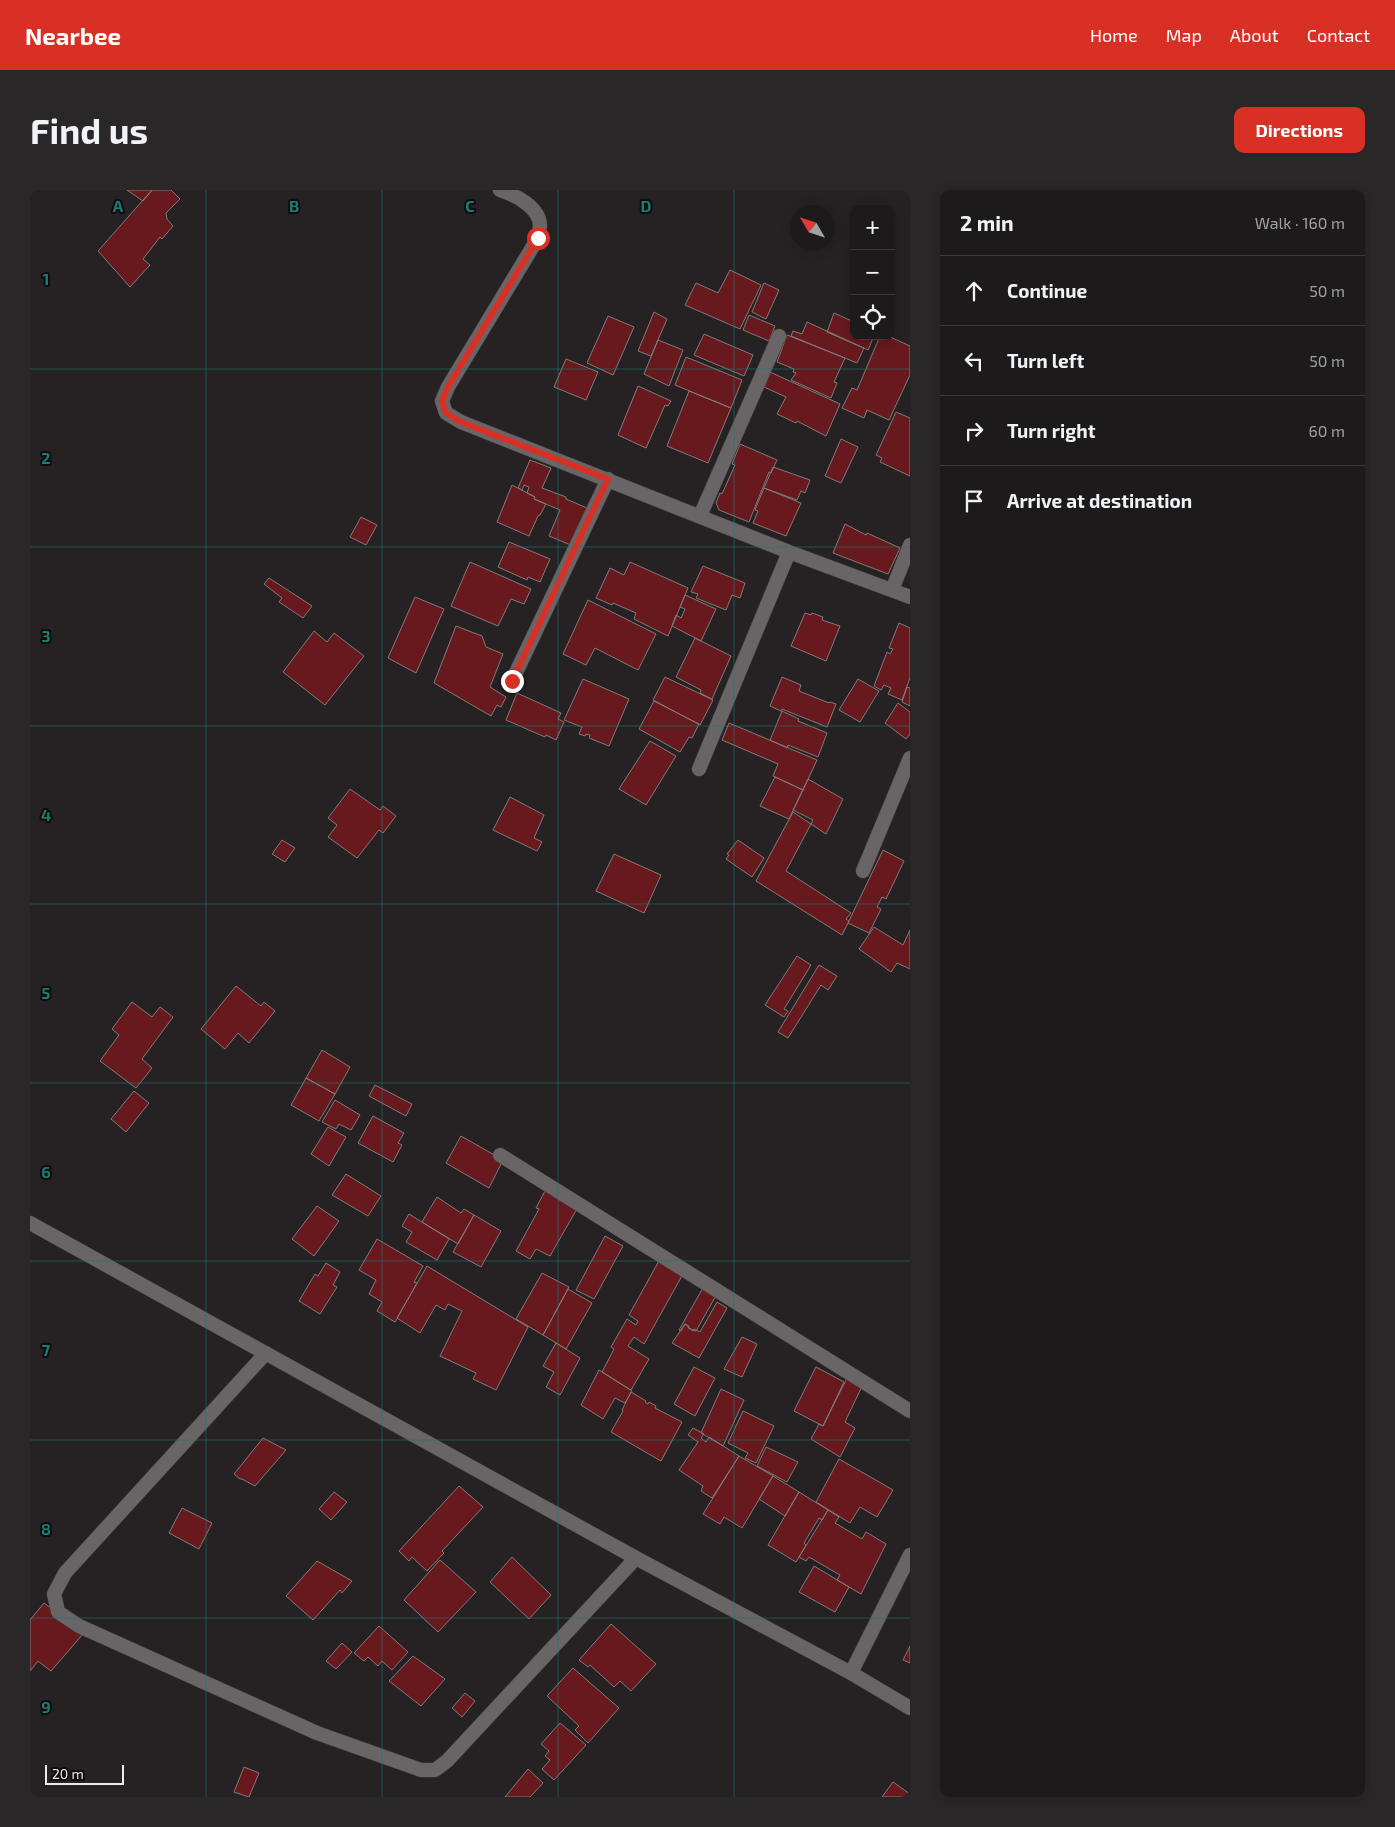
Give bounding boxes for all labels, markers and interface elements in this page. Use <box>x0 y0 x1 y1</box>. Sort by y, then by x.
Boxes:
text: Nearbee <box>25 21 121 50</box>
text: Home <box>1090 24 1138 46</box>
text: Map <box>1166 24 1202 46</box>
text: About <box>1230 24 1279 46</box>
text: Contact <box>1307 24 1370 46</box>
button: Directions <box>1234 107 1365 153</box>
text: Find us <box>30 109 148 151</box>
text: A <box>113 196 124 215</box>
text: B <box>289 196 299 215</box>
text: C <box>465 196 475 215</box>
text: D <box>641 196 652 215</box>
north arrow <box>790 205 835 250</box>
map controls <box>850 205 895 340</box>
button: + <box>850 205 895 250</box>
text: 2 min <box>960 210 1014 235</box>
text: Walk · 160 m <box>1255 213 1345 232</box>
route start <box>527 227 550 250</box>
button: − <box>850 250 895 295</box>
text: 1 <box>43 269 49 288</box>
icon: ahead <box>960 277 988 305</box>
text: Continue <box>1007 279 1087 302</box>
text: 50 m <box>1309 281 1345 300</box>
button: locate <box>850 295 895 340</box>
icon: left <box>960 347 988 375</box>
text: Turn left <box>1007 349 1084 372</box>
text: 50 m <box>1309 351 1345 370</box>
icon: right <box>960 417 988 445</box>
text: Turn right <box>1007 419 1095 442</box>
text: 60 m <box>1309 421 1345 440</box>
text: 2 <box>41 448 51 467</box>
icon: arrive <box>960 487 988 515</box>
text: Arrive at destination <box>1007 489 1192 512</box>
text: 3 <box>41 626 51 645</box>
route end <box>501 670 524 693</box>
text: 4 <box>41 805 51 824</box>
text: 5 <box>42 983 51 1002</box>
text: 6 <box>41 1162 51 1181</box>
text: 7 <box>42 1340 51 1359</box>
text: 8 <box>41 1519 51 1538</box>
text: 9 <box>41 1697 51 1716</box>
scale bar <box>45 1762 124 1785</box>
text: 20 m <box>52 1765 84 1782</box>

